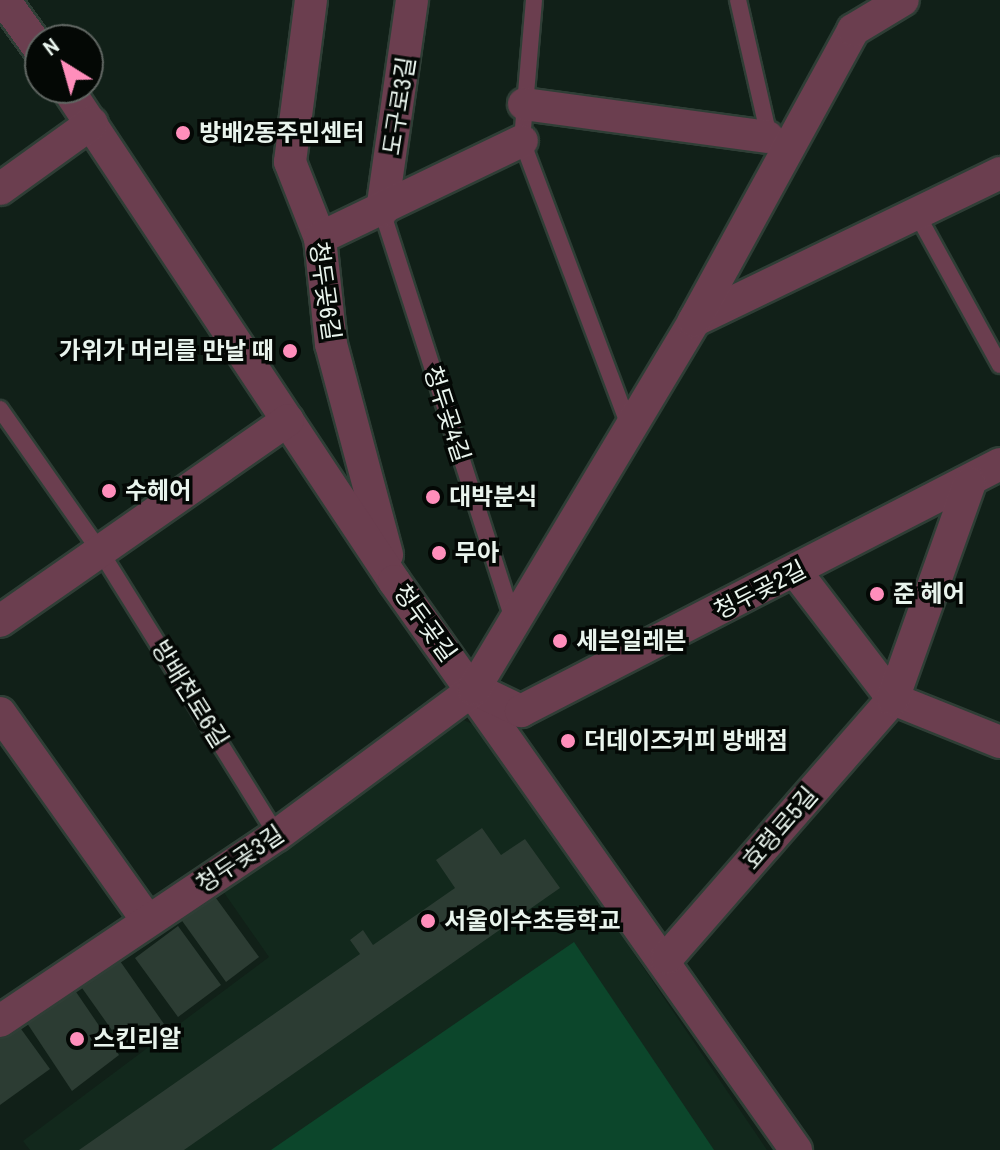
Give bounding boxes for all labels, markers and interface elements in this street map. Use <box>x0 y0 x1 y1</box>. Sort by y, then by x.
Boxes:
north arrow <box>24 24 104 104</box>
text: N <box>37 31 65 62</box>
street label: 도구로3길 <box>377 55 421 157</box>
place label: 방배2동주민센터 <box>199 119 365 147</box>
marker: 방배2동주민센터 <box>174 124 192 142</box>
street label: 청두곶6길 <box>304 240 346 342</box>
place label: 가위가 머리를 만날 때 <box>59 337 274 365</box>
marker: 가위가 머리를 만날 때 <box>281 342 299 360</box>
street label: 청두곶4길 <box>418 362 476 466</box>
place label: 수헤어 <box>125 477 191 505</box>
marker: 수헤어 <box>100 482 118 500</box>
place label: 대박분식 <box>449 483 537 511</box>
marker: 대박분식 <box>424 488 442 506</box>
place label: 무아 <box>455 539 499 567</box>
marker: 무아 <box>430 544 448 562</box>
street label: 청두곶2길 <box>709 555 811 625</box>
street label: 청두곶길 <box>387 579 463 667</box>
place label: 준 헤어 <box>893 580 965 608</box>
marker: 준 헤어 <box>868 585 886 603</box>
place label: 세븐일레븐 <box>576 627 686 655</box>
marker: 세븐일레븐 <box>551 632 569 650</box>
street label: 방배천로6길 <box>146 635 234 753</box>
place label: 더데이즈커피 방배점 <box>584 727 788 755</box>
marker: 더데이즈커피 방배점 <box>559 732 577 750</box>
street label: 효령로5길 <box>737 781 823 875</box>
street label: 청두곶3길 <box>191 819 289 899</box>
place label: 서울이수초등학교 <box>444 907 621 935</box>
marker: 서울이수초등학교 <box>419 912 437 930</box>
place label: 스킨리알 <box>93 1025 181 1053</box>
marker: 스킨리알 <box>68 1030 86 1048</box>

